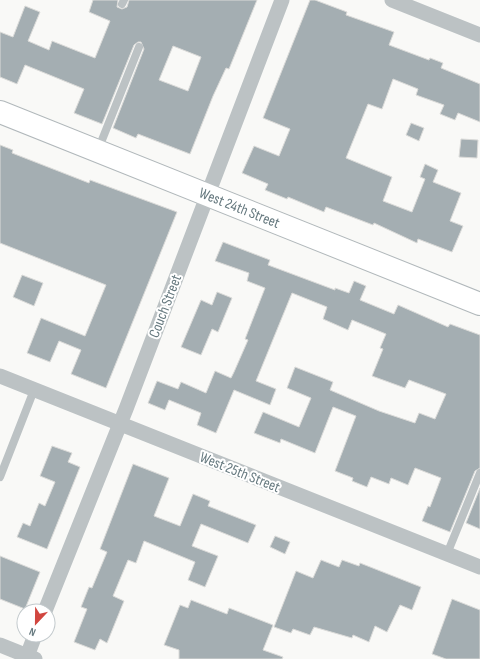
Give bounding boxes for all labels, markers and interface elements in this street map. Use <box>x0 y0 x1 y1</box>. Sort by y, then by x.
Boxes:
street label: West 24th Street <box>196 184 283 233</box>
street label: Couch Street <box>145 272 186 340</box>
street label: West 25th Street <box>197 448 283 497</box>
north arrow <box>16 603 56 643</box>
text: N <box>27 625 38 639</box>

